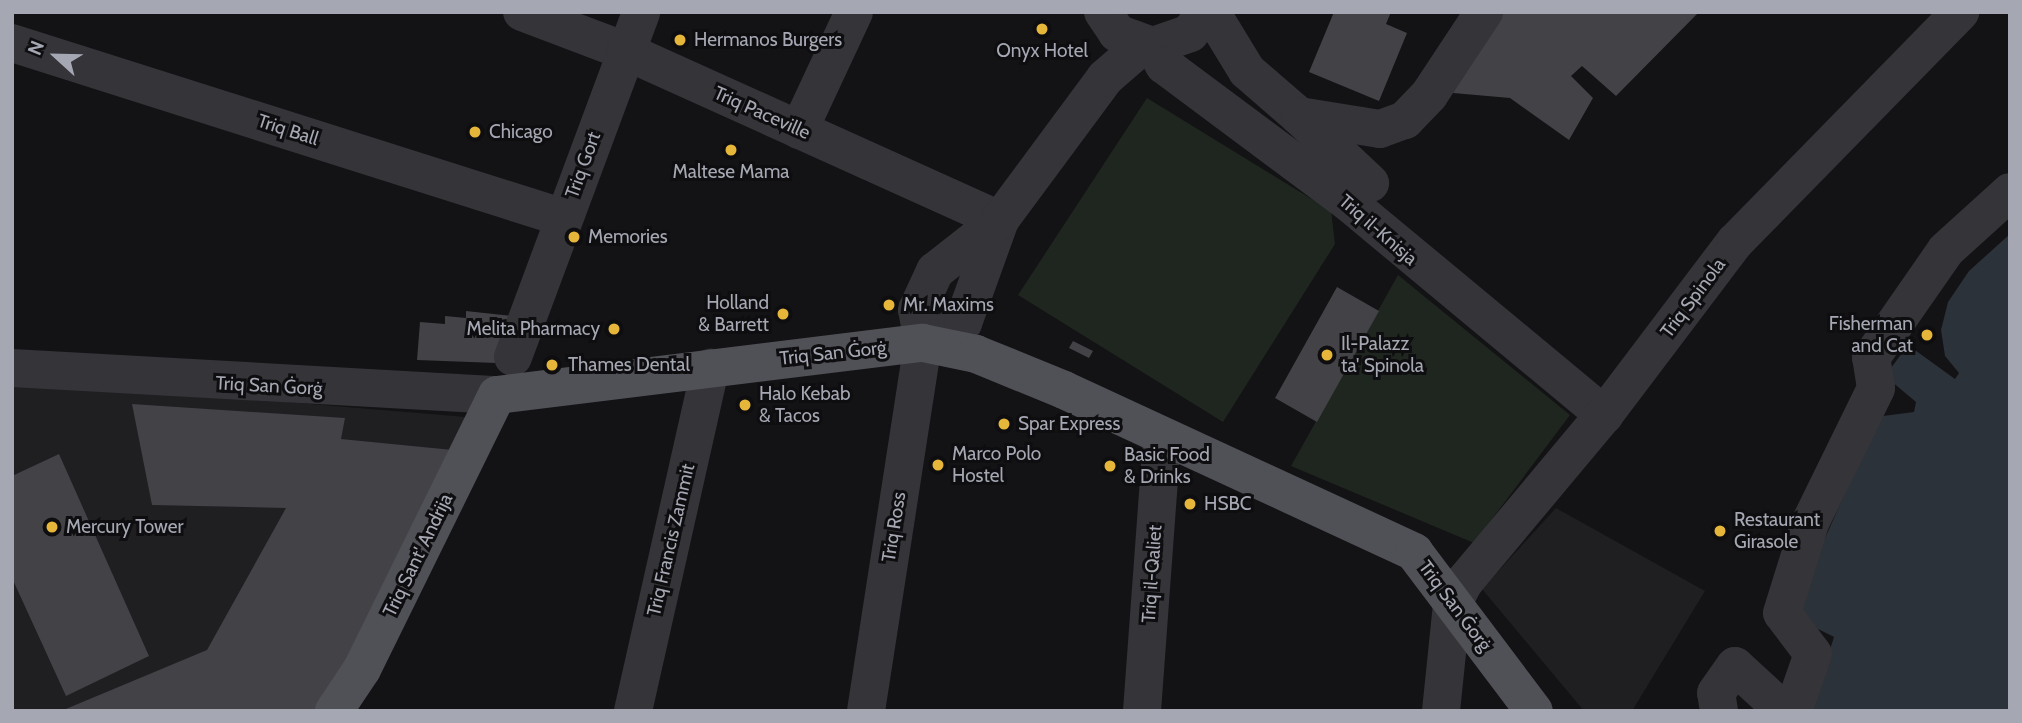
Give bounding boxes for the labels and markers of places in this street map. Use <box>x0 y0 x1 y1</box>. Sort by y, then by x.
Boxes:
marker: Onyx Hotel <box>1034 21 1050 37</box>
place label: Hermanos Burgers <box>694 29 842 51</box>
marker: Hermanos Burgers <box>672 32 688 48</box>
place label: Onyx Hotel <box>996 40 1088 62</box>
place label: Chicago <box>489 121 553 143</box>
marker: Chicago <box>467 124 483 140</box>
marker: Maltese Mama <box>723 142 739 158</box>
place label: Maltese Mama <box>673 161 789 183</box>
place label: Memories <box>588 226 668 248</box>
marker: Memories <box>566 229 582 245</box>
place label: Holland & Barrett <box>698 292 769 336</box>
place label: Mr. Maxims <box>903 294 994 316</box>
marker: Mr. Maxims <box>881 297 897 313</box>
marker: Holland & Barrett <box>775 306 791 322</box>
place label: Fisherman and Cat <box>1829 313 1913 357</box>
place label: Melita Pharmacy <box>467 318 600 340</box>
marker: Melita Pharmacy <box>606 321 622 337</box>
marker: Fisherman and Cat <box>1919 327 1935 343</box>
place label: Il-Palazz ta' Spinola <box>1341 333 1424 377</box>
marker: Il-Palazz ta' Spinola <box>1319 347 1335 363</box>
place label: Thames Dental <box>568 354 690 376</box>
marker: Thames Dental <box>542 355 562 375</box>
place label: Halo Kebab & Tacos <box>759 383 851 427</box>
marker: Halo Kebab & Tacos <box>737 397 753 413</box>
place label: Spar Express <box>1018 413 1120 435</box>
marker: Spar Express <box>996 416 1012 432</box>
place label: Marco Polo Hostel <box>952 443 1041 487</box>
place label: Basic Food & Drinks <box>1124 444 1210 488</box>
marker: Marco Polo Hostel <box>930 457 946 473</box>
marker: Basic Food & Drinks <box>1102 458 1118 474</box>
place label: HSBC <box>1204 493 1252 515</box>
marker: HSBC <box>1182 496 1198 512</box>
place label: Restaurant Girasole <box>1734 509 1820 553</box>
place label: Mercury Tower <box>66 516 184 538</box>
marker: Mercury Tower <box>44 519 60 535</box>
marker: Restaurant Girasole <box>1712 523 1728 539</box>

